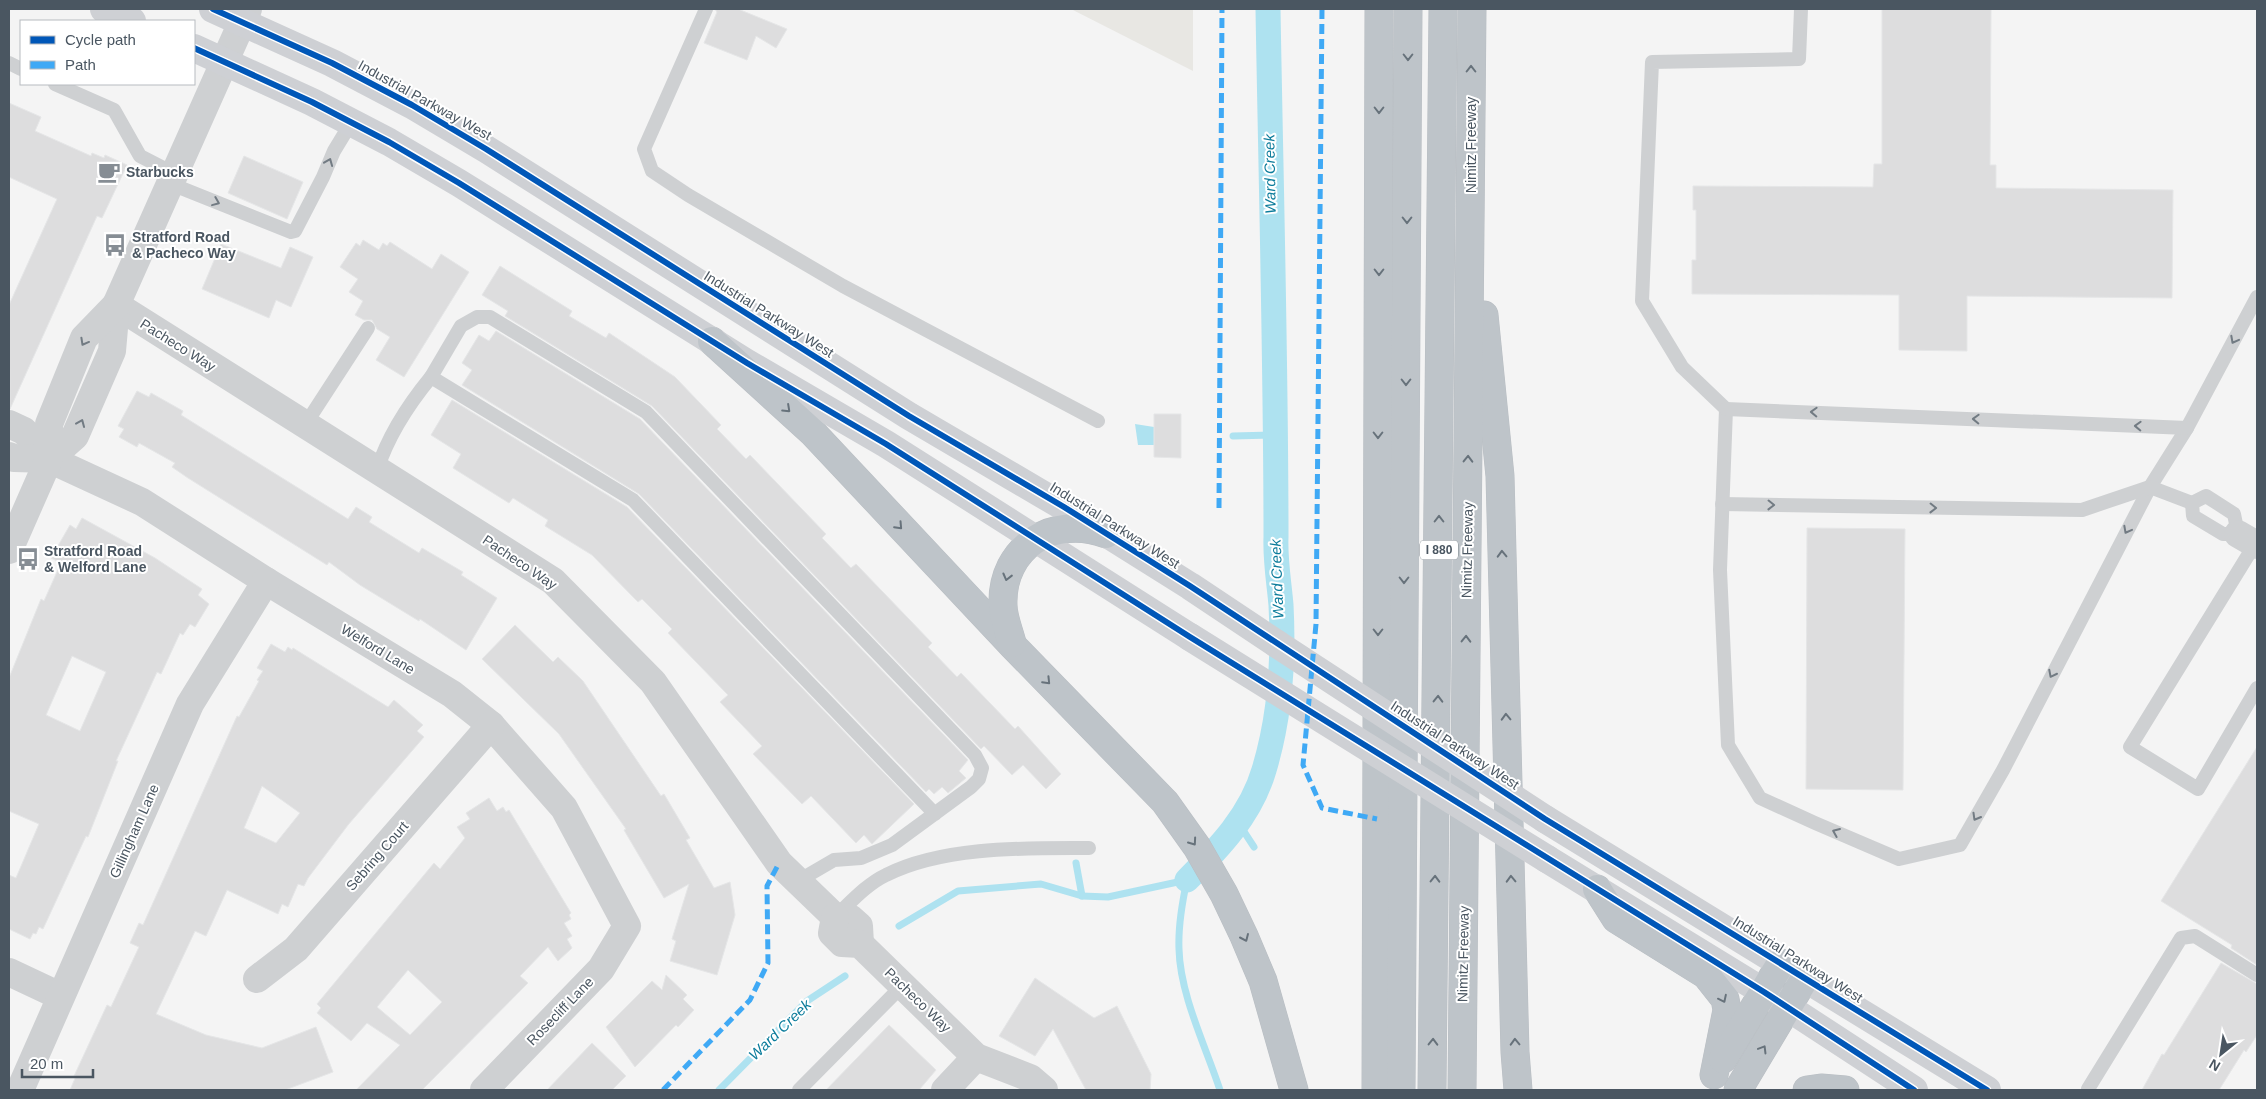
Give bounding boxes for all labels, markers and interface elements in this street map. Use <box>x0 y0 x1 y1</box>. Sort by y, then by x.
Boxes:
legend <box>20 20 195 85</box>
text: Cycle path <box>65 31 136 48</box>
one-way arrow <box>1403 54 1413 62</box>
text: Path <box>65 56 96 73</box>
street label: Industrial Parkway West <box>356 57 495 143</box>
one-way arrow <box>1466 65 1476 72</box>
street label: Nimitz Freeway <box>1463 97 1479 193</box>
one-way arrow <box>1374 106 1384 114</box>
water label: Ward Creek <box>1260 132 1279 214</box>
one-way arrow <box>323 158 334 167</box>
cafe icon: Starbucks <box>96 159 122 185</box>
place label: Starbucks <box>126 164 194 180</box>
one-way arrow <box>211 195 220 206</box>
one-way arrow <box>1402 216 1412 224</box>
place label: Stratford Road & Pacheco Way <box>132 229 236 261</box>
bus stop icon: Stratford Road & Pacheco Way <box>102 232 128 258</box>
street label: Industrial Parkway West <box>701 267 837 361</box>
one-way arrow <box>1374 269 1384 277</box>
street label: Pacheco Way <box>137 315 219 375</box>
one-way arrow <box>2230 335 2240 344</box>
one-way arrow <box>80 336 90 345</box>
one-way arrow <box>1400 379 1411 387</box>
one-way arrow <box>781 403 790 412</box>
one-way arrow <box>1809 407 1817 418</box>
one-way arrow <box>1972 414 1980 425</box>
one-way arrow <box>74 419 85 428</box>
one-way arrow <box>2134 421 2142 431</box>
one-way arrow <box>1373 432 1383 439</box>
one-way arrow <box>1463 455 1473 462</box>
street label: Industrial Parkway West <box>1047 478 1183 572</box>
one-way arrow <box>1768 500 1775 510</box>
street label: Nimitz Freeway <box>1458 502 1476 598</box>
one-way arrow <box>1930 503 1938 513</box>
one-way arrow <box>1434 515 1444 522</box>
one-way arrow <box>893 521 902 530</box>
one-way arrow <box>2123 524 2133 533</box>
street label: Pacheco Way <box>480 531 560 593</box>
water label: Ward Creek <box>1267 537 1286 619</box>
road number: I 880 <box>1420 540 1458 560</box>
place label: Stratford Road & Welford Lane <box>44 543 147 575</box>
bus stop icon: Stratford Road & Welford Lane <box>15 546 41 572</box>
one-way arrow <box>1497 550 1507 558</box>
one-way arrow <box>1002 573 1013 582</box>
one-way arrow <box>1399 576 1409 584</box>
street label: Welford Lane <box>338 621 418 677</box>
one-way arrow <box>1373 629 1383 637</box>
one-way arrow <box>1461 635 1471 642</box>
one-way arrow <box>2048 669 2058 678</box>
one-way arrow <box>1042 676 1051 685</box>
one-way arrow <box>1432 695 1443 703</box>
street label: Industrial Parkway West <box>1388 697 1522 793</box>
one-way arrow <box>1501 713 1511 720</box>
street label: Gillingham Lane <box>106 781 162 880</box>
one-way arrow <box>1972 812 1982 821</box>
street label: Sebring Court <box>343 818 411 894</box>
one-way arrow <box>1832 828 1841 839</box>
one-way arrow <box>1187 836 1196 845</box>
one-way arrow <box>1430 875 1440 882</box>
one-way arrow <box>1505 875 1516 883</box>
street label: Nimitz Freeway <box>1454 906 1472 1002</box>
street label: Industrial Parkway West <box>1730 912 1866 1006</box>
one-way arrow <box>1238 933 1249 942</box>
street label: Pacheco Way <box>882 964 954 1036</box>
street label: Rosecliff Lane <box>524 973 597 1048</box>
one-way arrow <box>1716 994 1727 1003</box>
water label: Ward Creek <box>745 995 815 1063</box>
north arrow <box>2196 1029 2246 1079</box>
one-way arrow <box>1428 1037 1438 1045</box>
one-way arrow <box>1510 1037 1520 1045</box>
one-way arrow <box>1757 1045 1767 1054</box>
scale bar <box>22 1046 94 1078</box>
text: 20 m <box>30 1055 63 1072</box>
text: N <box>2206 1056 2223 1075</box>

